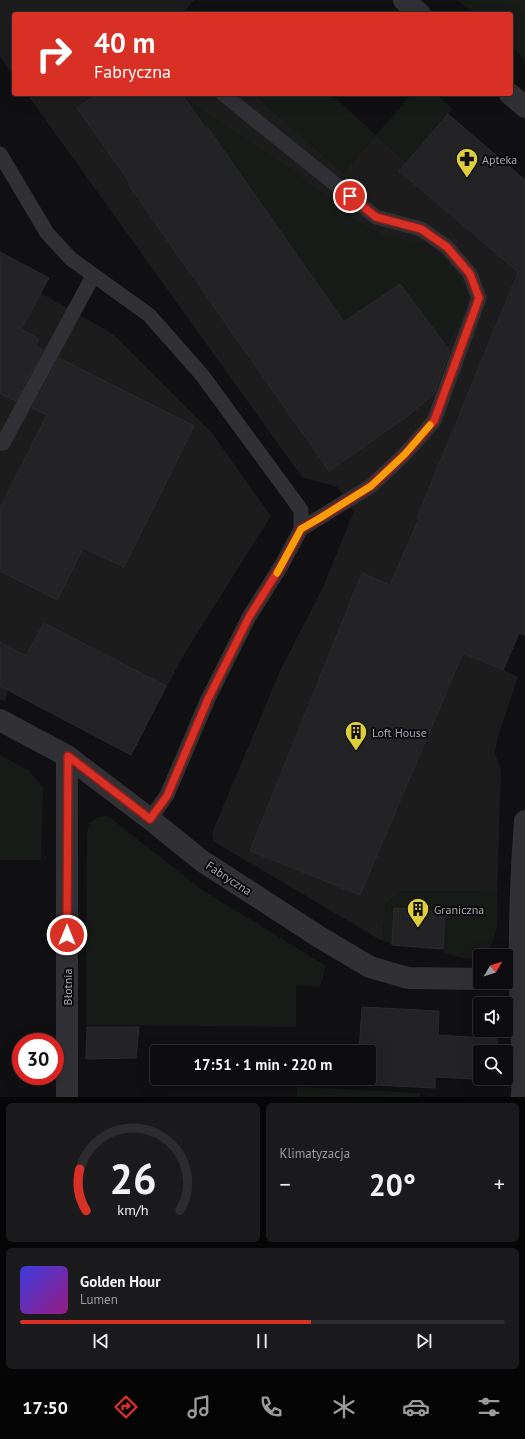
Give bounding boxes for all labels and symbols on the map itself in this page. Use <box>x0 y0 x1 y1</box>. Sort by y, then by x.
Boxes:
pharmacy icon: Apteka <box>454 146 480 179</box>
place label: Apteka <box>482 152 517 167</box>
pin <box>333 179 367 213</box>
building icon: Loft House <box>343 719 369 752</box>
place label: Loft House <box>372 725 427 740</box>
street label: Fabryczna <box>203 858 255 898</box>
building icon: Graniczna <box>405 896 431 929</box>
place label: Graniczna <box>434 902 484 917</box>
position arrow <box>46 914 88 956</box>
north arrow <box>473 949 513 989</box>
street label: Błotnia <box>60 969 75 1005</box>
speed limit sign: 30 <box>12 1033 64 1085</box>

